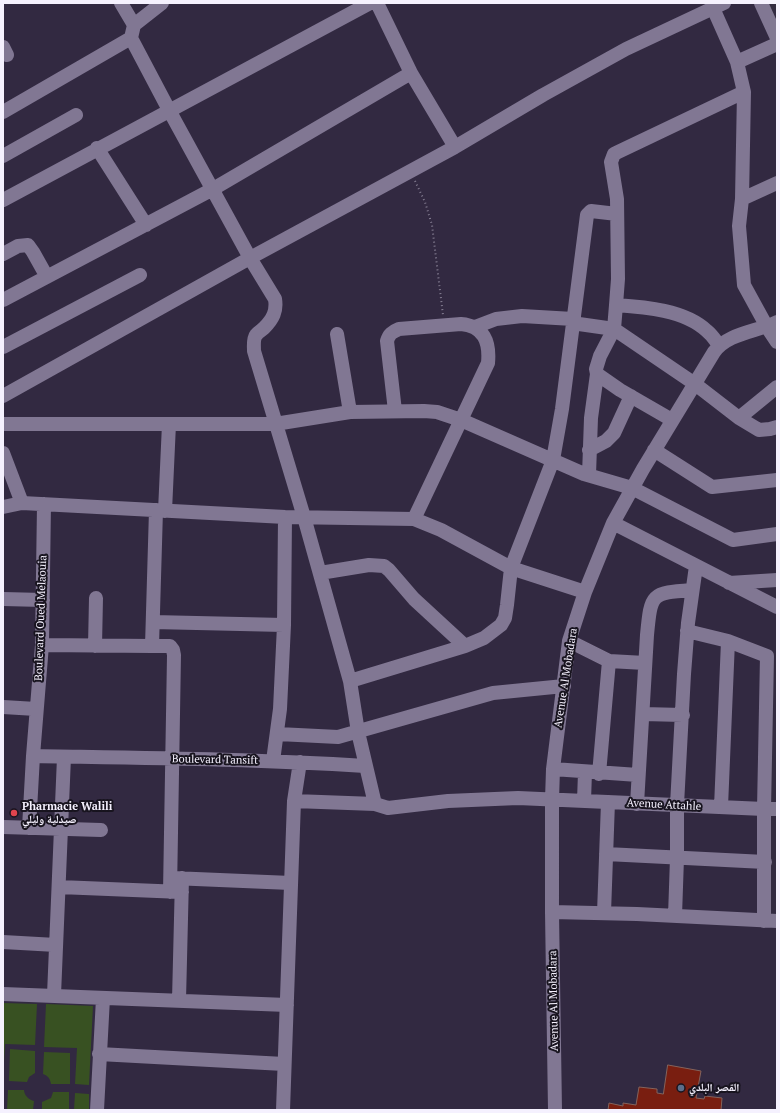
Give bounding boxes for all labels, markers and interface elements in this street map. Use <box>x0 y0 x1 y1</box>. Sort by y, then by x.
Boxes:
street label: Boulevard Oued Melaouia <box>32 555 50 681</box>
street label: Avenue Al Mobadara <box>552 627 580 729</box>
street label: Boulevard Tansift <box>172 753 258 767</box>
street label: Avenue Attahle <box>626 796 702 814</box>
place label: Pharmacie Walili صيدلية وليلي <box>22 800 112 826</box>
marker: Pharmacie Walili صيدلية وليلي <box>9 808 19 818</box>
street label: Avenue Al Mobadara <box>547 950 561 1052</box>
place label: القصر البلدي <box>689 1081 739 1095</box>
marker: القصر البلدي <box>676 1083 686 1093</box>

